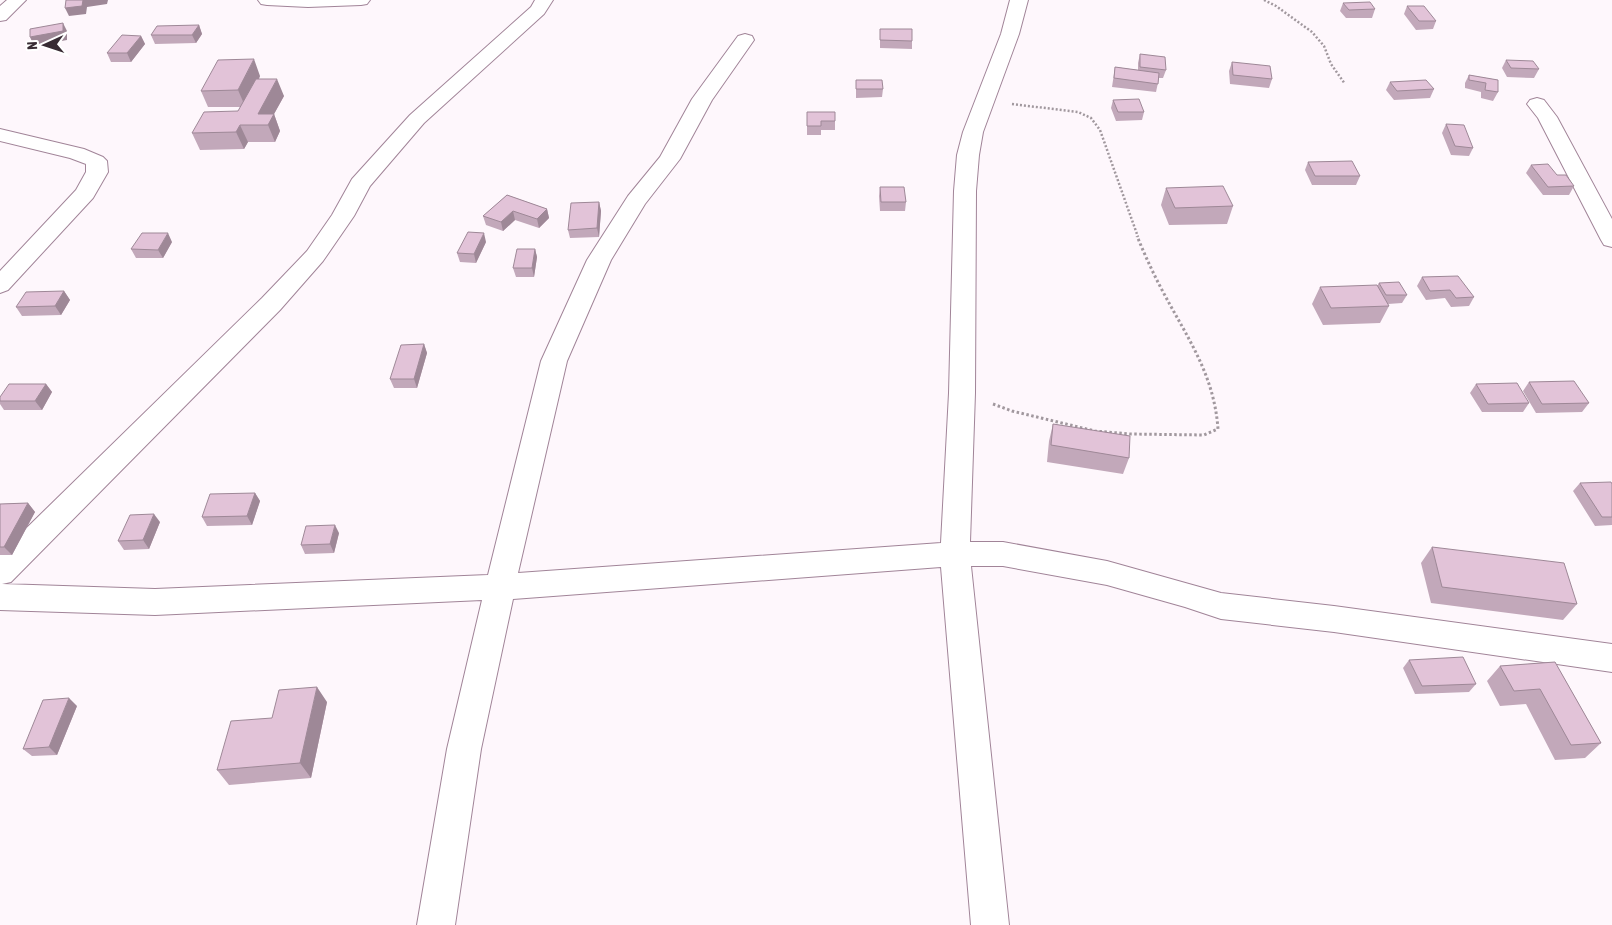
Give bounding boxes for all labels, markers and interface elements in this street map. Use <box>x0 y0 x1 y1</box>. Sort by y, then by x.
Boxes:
north arrow <box>20 20 70 70</box>
text: N <box>24 41 40 50</box>

